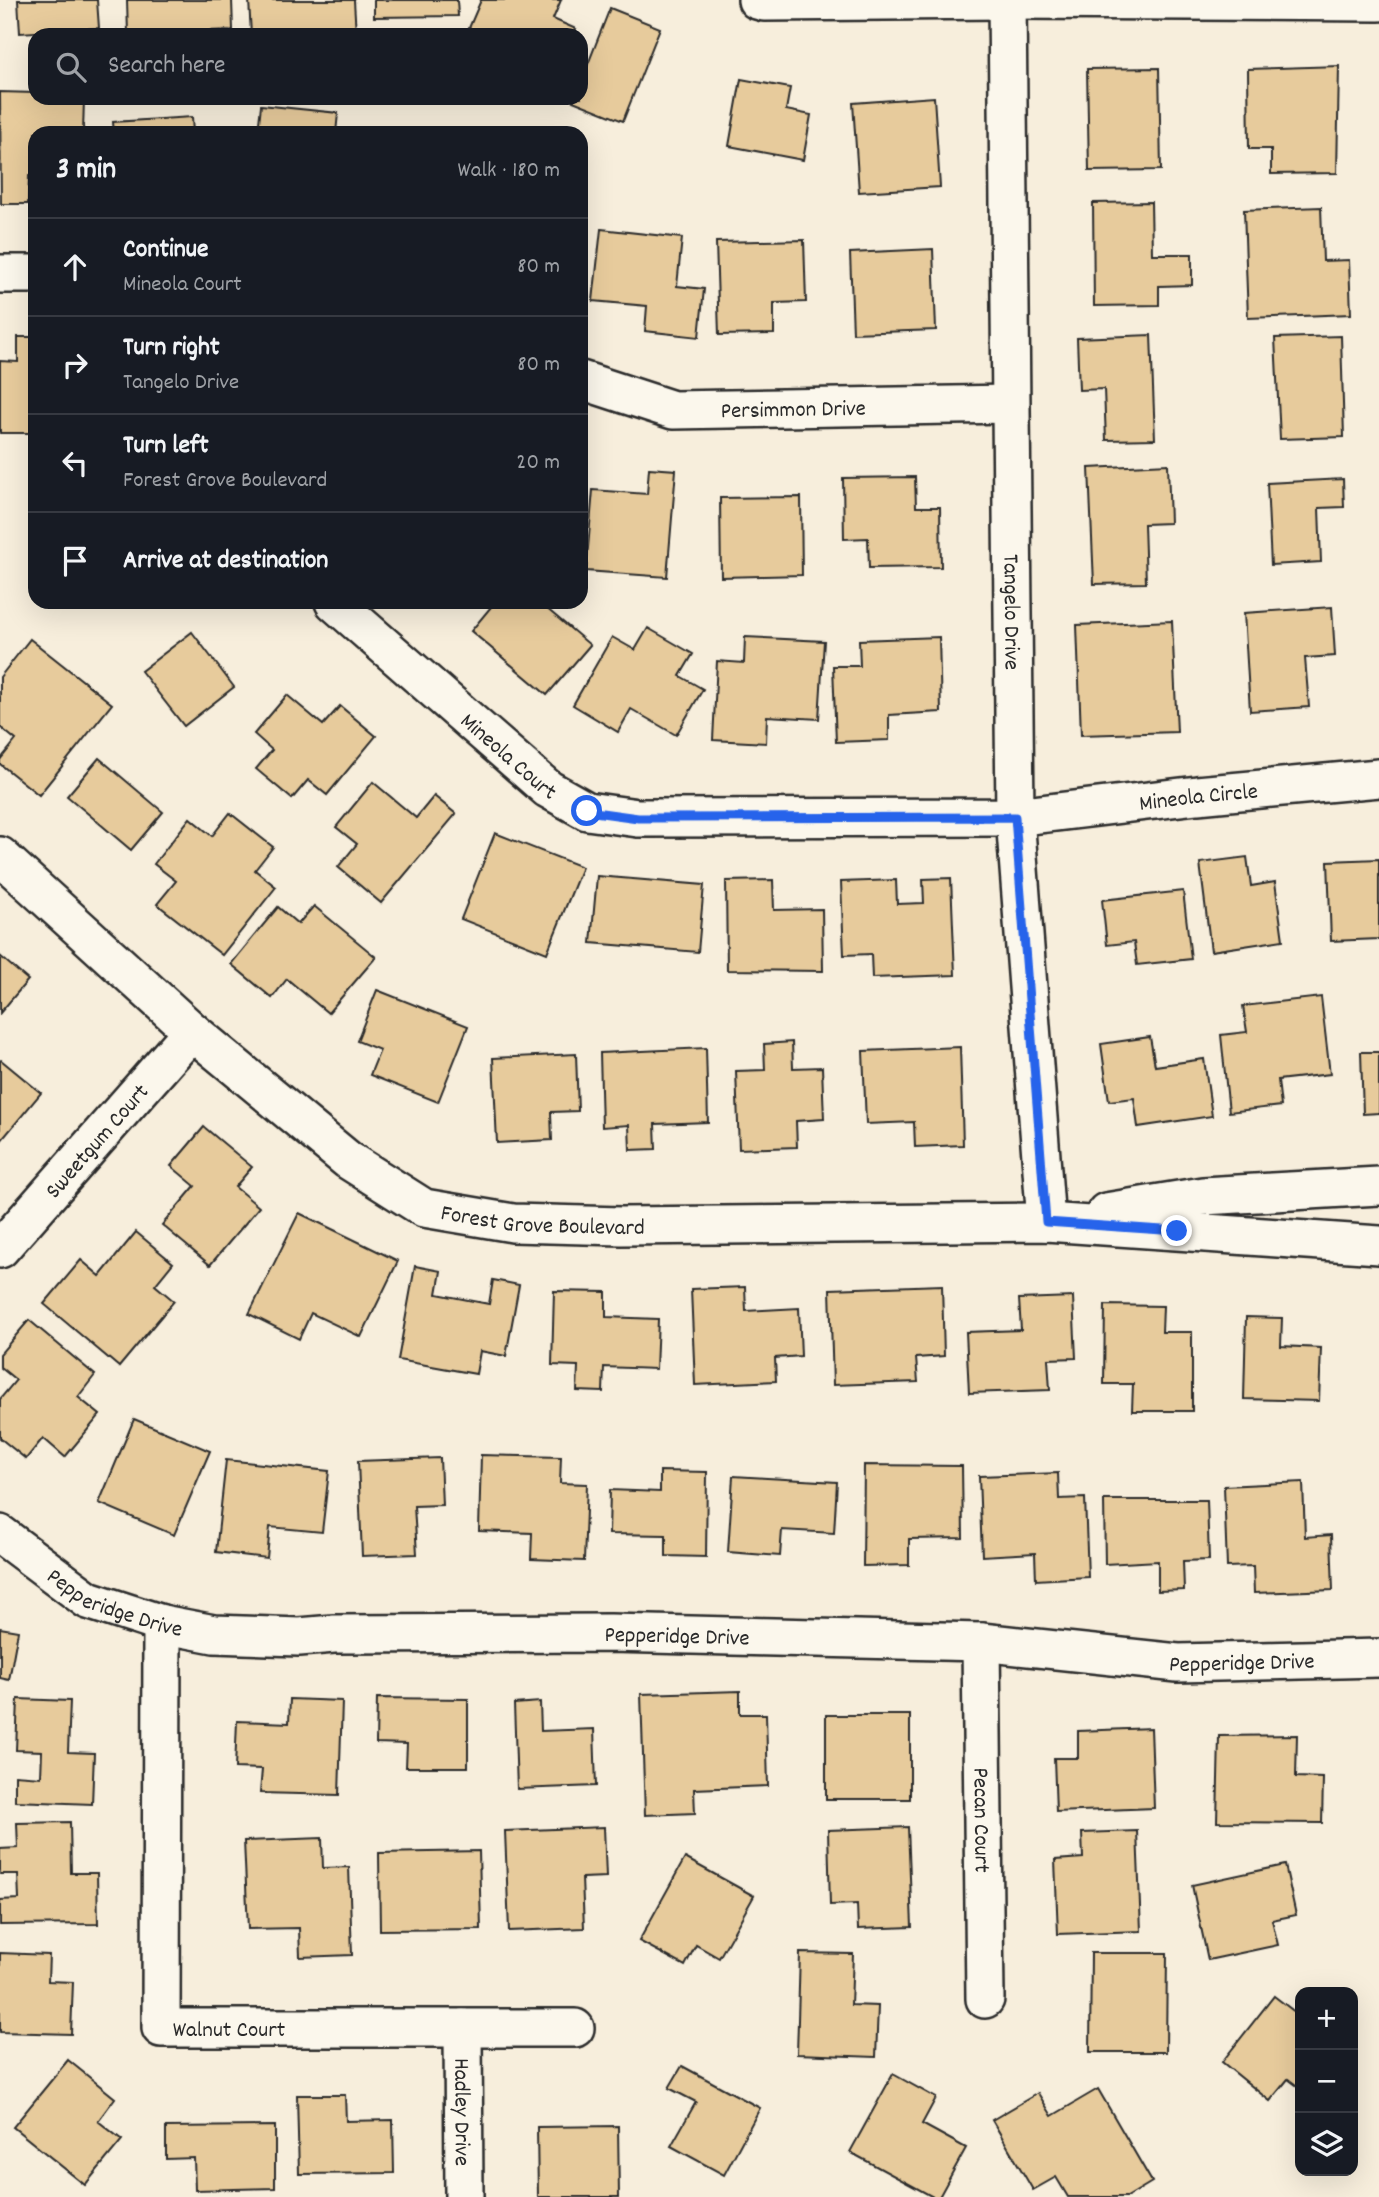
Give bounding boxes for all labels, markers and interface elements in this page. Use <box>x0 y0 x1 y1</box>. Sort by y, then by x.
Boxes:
search box <box>28 28 588 105</box>
icon: search <box>52 48 90 86</box>
text: Search here <box>108 48 226 85</box>
text: 3 min <box>56 150 116 193</box>
text: Walk · 180 m <box>457 155 560 188</box>
text: Continue <box>123 232 208 269</box>
icon: ahead <box>56 248 94 286</box>
text: 80 m <box>517 251 560 284</box>
text: Mineola Court <box>123 269 242 302</box>
text: Turn right <box>123 330 220 367</box>
icon: right <box>56 346 94 384</box>
text: 80 m <box>517 349 560 382</box>
text: Tangelo Drive <box>123 367 239 400</box>
street label: Persimmon Drive <box>720 394 866 429</box>
text: Turn left <box>123 428 209 465</box>
icon: left <box>56 444 94 482</box>
text: 20 m <box>516 447 560 480</box>
text: Forest Grove Boulevard <box>123 465 327 498</box>
icon: arrive <box>56 542 94 580</box>
text: Arrive at destination <box>123 543 328 580</box>
street label: Tangelo Drive <box>992 554 1027 670</box>
street label: Mineola Court <box>452 706 562 810</box>
street label: Mineola Circle <box>1137 776 1259 822</box>
route start <box>571 795 602 826</box>
street label: Sweetgum Court <box>39 1078 158 1207</box>
street label: Forest Grove Boulevard <box>438 1198 645 1246</box>
route end <box>1161 1215 1192 1246</box>
street label: Pepperidge Drive <box>39 1562 185 1648</box>
street label: Pepperidge Drive <box>604 1620 750 1656</box>
street label: Pepperidge Drive <box>1167 1647 1315 1683</box>
street label: Pecan Court <box>962 1767 997 1873</box>
map controls <box>1295 1987 1358 2176</box>
button: + <box>1295 1987 1358 2050</box>
street label: Walnut Court <box>173 2015 285 2048</box>
button: − <box>1295 2050 1358 2113</box>
street label: Hadley Drive <box>443 2058 477 2166</box>
button: layers <box>1295 2113 1358 2176</box>

